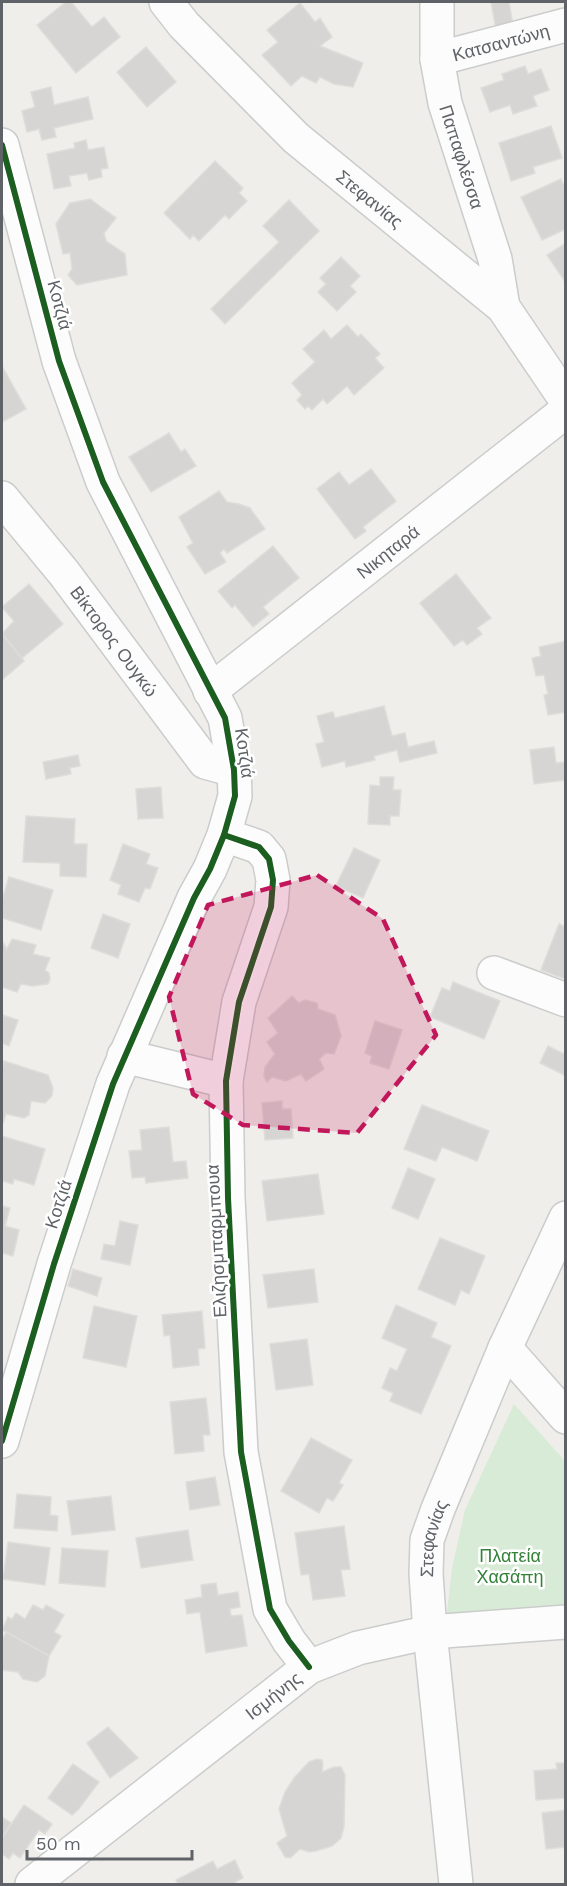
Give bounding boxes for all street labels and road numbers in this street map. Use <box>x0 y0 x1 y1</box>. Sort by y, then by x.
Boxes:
street label: Κατσαντώνη <box>450 19 552 65</box>
street label: Παπαφλέσσα <box>436 102 489 211</box>
street label: Στεφανίας <box>333 165 408 232</box>
street label: Κοτζιά <box>43 278 77 332</box>
street label: Νικηταρά <box>352 520 423 582</box>
street label: Βίκτορος Ουγκώ <box>67 581 163 700</box>
street label: Κοτζιά <box>231 727 259 779</box>
street label: Ελιζησμπαρμπουα <box>201 1164 231 1318</box>
street label: Κοτζιά <box>40 1177 76 1231</box>
street label: Στεφανίας <box>415 1496 451 1578</box>
street label: Ισμήνης <box>241 1667 305 1724</box>

